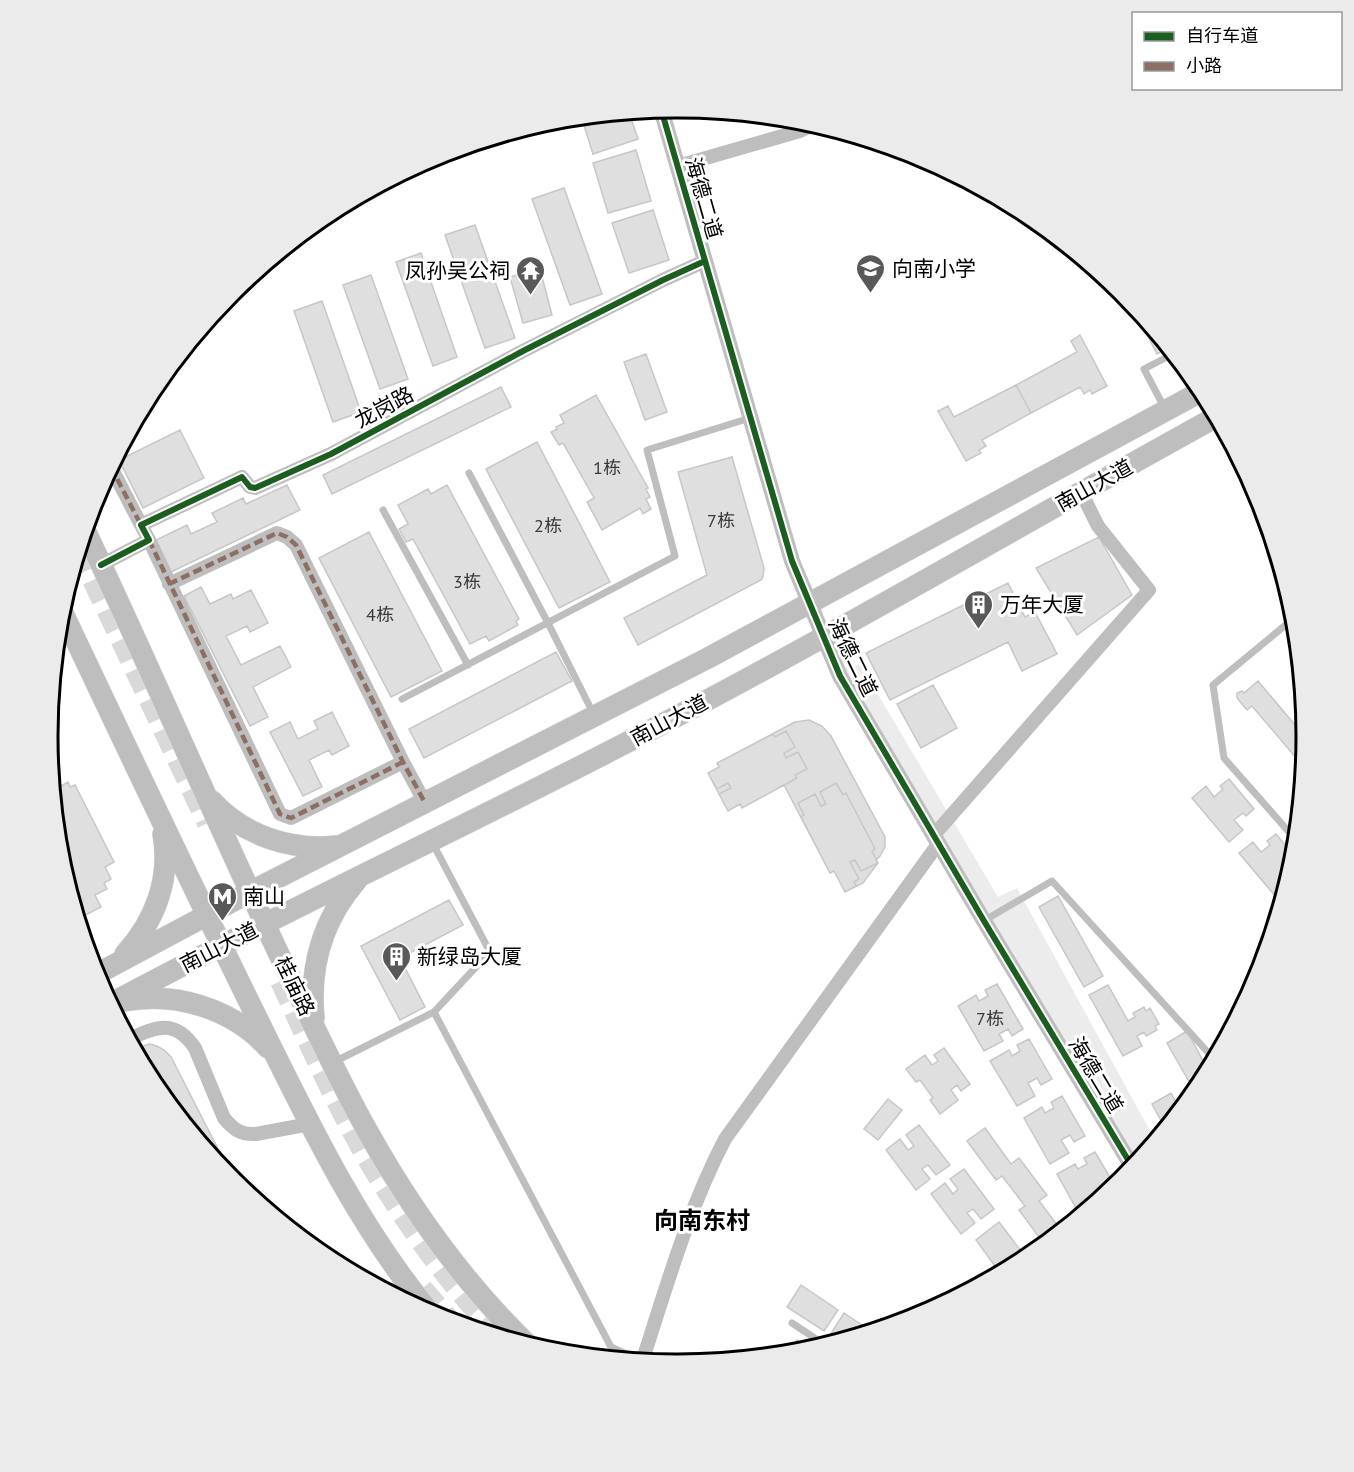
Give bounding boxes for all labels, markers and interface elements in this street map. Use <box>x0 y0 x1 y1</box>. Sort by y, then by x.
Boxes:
legend <box>1132 12 1342 90</box>
text: 自行车道 <box>1186 24 1258 47</box>
text: 小路 <box>1186 54 1222 77</box>
street label: 海德二道 <box>679 154 729 242</box>
school or university icon: 向南小学 <box>855 252 887 294</box>
temple icon: 凤孙吴公祠 <box>515 254 547 296</box>
place label: 向南小学 <box>892 255 976 282</box>
place label: 凤孙吴公祠 <box>405 257 510 284</box>
street label: 龙岗路 <box>350 380 418 434</box>
street label: 南山大道 <box>1051 453 1137 517</box>
house number: 1栋 <box>593 456 621 479</box>
house number: 7栋 <box>707 509 735 532</box>
house number: 2栋 <box>534 514 562 537</box>
house number: 3栋 <box>453 570 481 593</box>
building icon: 万年大厦 <box>963 588 995 630</box>
place label: 万年大厦 <box>1000 591 1084 618</box>
house number: 4栋 <box>366 603 394 626</box>
street label: 海德二道 <box>822 613 884 701</box>
street label: 南山大道 <box>626 688 712 752</box>
metro station icon: 南山 <box>206 880 238 922</box>
place label: 南山 <box>243 883 285 910</box>
street label: 南山大道 <box>175 916 263 978</box>
building icon: 新绿岛大厦 <box>380 940 412 982</box>
place label: 新绿岛大厦 <box>417 943 522 970</box>
street label: 桂庙路 <box>269 952 321 1020</box>
house number: 7栋 <box>976 1007 1004 1030</box>
street label: 海德二道 <box>1063 1032 1129 1118</box>
district label: 向南东村 <box>654 1205 750 1236</box>

